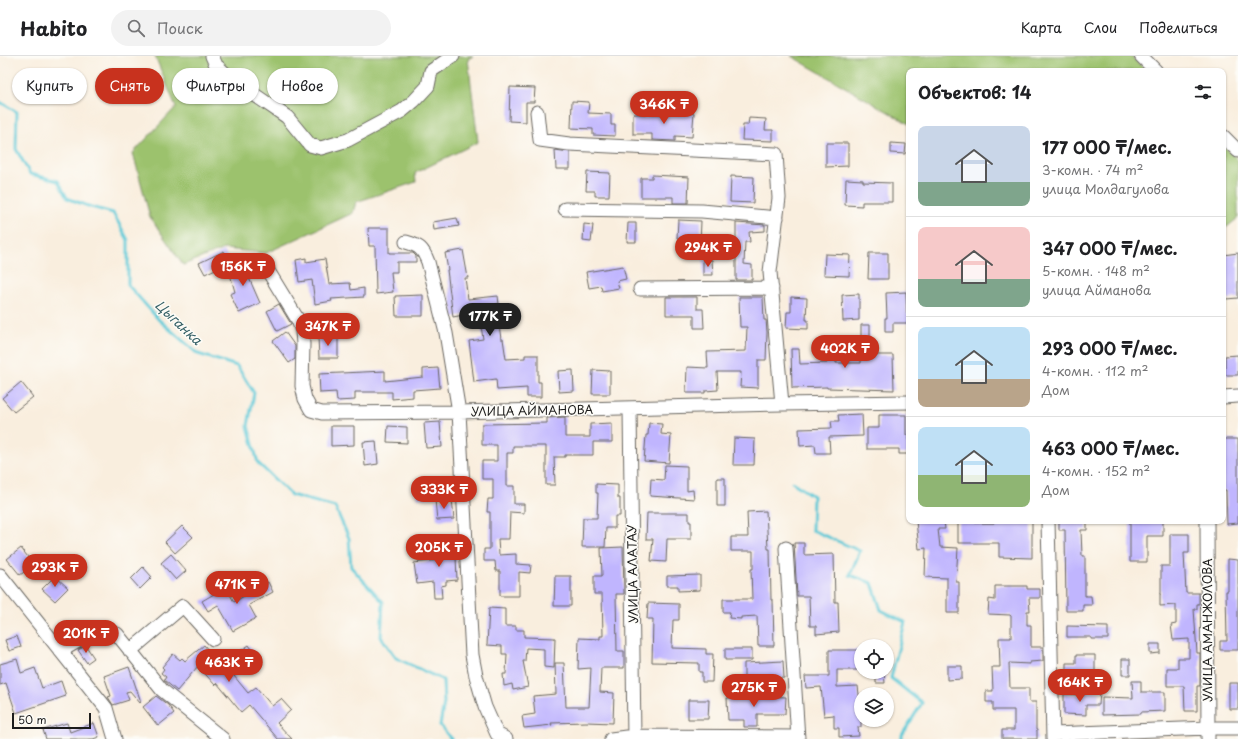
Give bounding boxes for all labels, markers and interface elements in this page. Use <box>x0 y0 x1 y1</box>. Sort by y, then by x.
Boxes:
search box <box>111 10 391 46</box>
text: Habito <box>20 14 87 42</box>
text: Поиск <box>157 16 203 39</box>
icon: search <box>125 17 147 39</box>
text: Карта <box>1021 17 1062 38</box>
text: Слои <box>1084 17 1117 38</box>
text: Поделиться <box>1139 17 1218 38</box>
chip: Купить <box>12 68 87 104</box>
chip: Снять <box>95 68 164 104</box>
chip: Фильтры <box>172 68 259 104</box>
chip: Новое <box>267 68 338 104</box>
text: Объектов: 14 <box>918 79 1032 105</box>
icon: filters <box>1192 81 1214 103</box>
pin: 346K ₸ <box>631 91 697 125</box>
text: 346K ₸ <box>639 94 689 113</box>
text: 177 000 ₸/мес. <box>1042 134 1172 160</box>
icon: home <box>950 142 998 190</box>
text: 3-комн. · 74 m² <box>1042 160 1143 179</box>
text: улица Молдагулова <box>1042 179 1169 198</box>
pin: 294K ₸ <box>675 234 741 268</box>
text: 347 000 ₸/мес. <box>1042 235 1178 261</box>
text: 294K ₸ <box>684 237 732 256</box>
icon: home <box>950 243 998 291</box>
pin: 156K ₸ <box>210 253 276 287</box>
text: 156K ₸ <box>220 256 266 275</box>
text: 5-комн. · 148 m² <box>1042 261 1150 280</box>
text: улица Айманова <box>1042 280 1151 299</box>
water label: Цыганка <box>151 295 207 349</box>
pin: 177K ₸ <box>457 303 523 337</box>
text: 177K ₸ <box>468 306 512 325</box>
pin: 347K ₸ <box>295 313 361 347</box>
text: 347K ₸ <box>305 316 351 335</box>
pin: 402K ₸ <box>812 335 878 369</box>
text: 293 000 ₸/мес. <box>1042 335 1177 361</box>
text: 402K ₸ <box>820 338 870 357</box>
icon: home <box>950 343 998 391</box>
text: 4-комн. · 112 m² <box>1042 361 1149 380</box>
text: Дом <box>1042 380 1070 399</box>
street label: УЛИЦА АЙМАНОВА <box>471 400 594 420</box>
text: 463 000 ₸/мес. <box>1042 435 1179 461</box>
icon: home <box>950 443 998 491</box>
text: 4-комн. · 152 m² <box>1042 461 1150 480</box>
pin: 333K ₸ <box>411 476 477 510</box>
text: 333K ₸ <box>420 479 468 498</box>
text: Дом <box>1042 480 1070 499</box>
street label: УЛИЦА АЛАТАУ <box>622 524 642 624</box>
pin: 205K ₸ <box>406 534 472 568</box>
text: 205K ₸ <box>415 537 463 556</box>
pin: 293K ₸ <box>22 554 88 588</box>
text: 293K ₸ <box>31 557 79 576</box>
street label: УЛИЦА АМАНЖОЛОВА <box>1198 558 1216 702</box>
pin: 471K ₸ <box>204 571 270 605</box>
text: 471K ₸ <box>215 574 259 593</box>
pin: 201K ₸ <box>53 620 119 654</box>
text: 201K ₸ <box>63 623 109 642</box>
map controls <box>854 639 894 727</box>
button: locate <box>854 639 894 679</box>
pin: 463K ₸ <box>196 649 262 683</box>
text: 463K ₸ <box>205 652 253 671</box>
pin: 164K ₸ <box>1047 669 1113 703</box>
text: 164K ₸ <box>1057 672 1103 691</box>
pin: 275K ₸ <box>721 674 787 708</box>
text: 275K ₸ <box>731 677 777 696</box>
button: layers <box>854 687 894 727</box>
scale bar <box>12 711 91 730</box>
text: 50 m <box>18 711 47 728</box>

